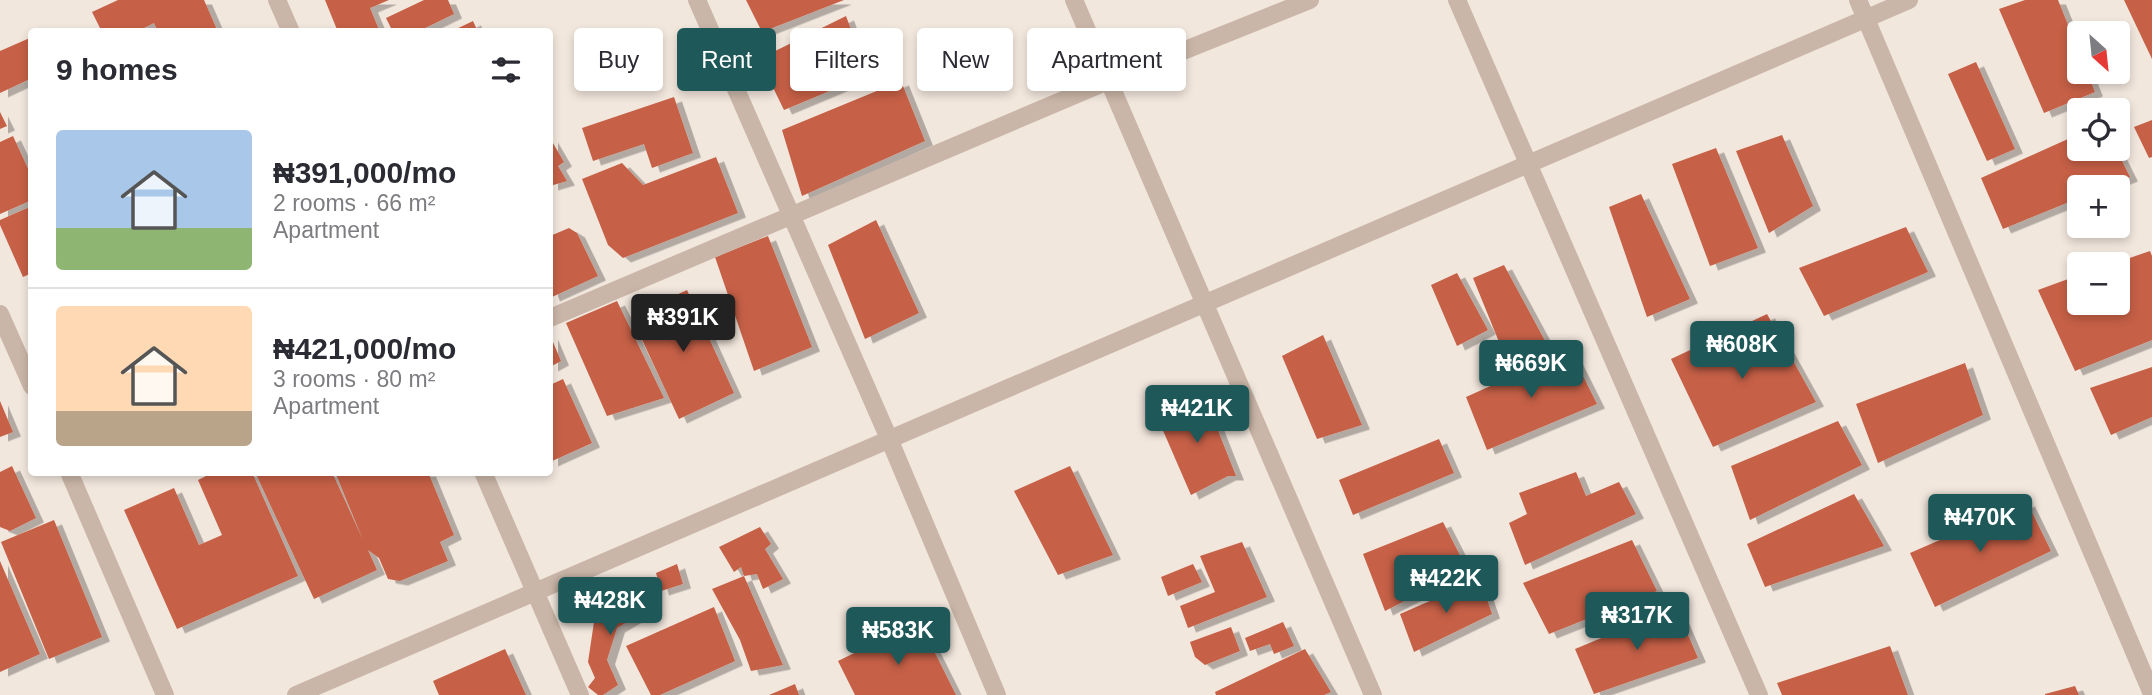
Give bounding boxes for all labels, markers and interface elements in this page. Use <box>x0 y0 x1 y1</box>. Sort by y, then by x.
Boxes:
north arrow <box>2067 21 2130 84</box>
map controls <box>2067 21 2130 315</box>
chip: Buy <box>574 28 663 91</box>
chip: Rent <box>677 28 776 91</box>
chip: Filters <box>790 28 903 91</box>
chip: New <box>917 28 1013 91</box>
chip: Apartment <box>1027 28 1186 91</box>
icon: filters <box>487 51 525 89</box>
text: 9 homes <box>56 53 178 86</box>
button: locate <box>2067 98 2130 161</box>
text: ₦391,000/mo <box>273 156 456 189</box>
icon: home <box>112 158 196 242</box>
button: + <box>2067 175 2130 238</box>
text: 2 rooms · 66 m² <box>273 190 435 216</box>
text: Apartment <box>273 217 379 243</box>
button: − <box>2067 252 2130 315</box>
pin: ₦391K <box>634 294 732 354</box>
text: ₦391K <box>647 304 719 330</box>
pin: ₦608K <box>1693 322 1791 381</box>
text: ₦608K <box>1706 331 1778 357</box>
text: ₦421,000/mo <box>273 332 456 365</box>
icon: home <box>112 334 196 418</box>
pin: ₦669K <box>1482 340 1580 400</box>
text: ₦669K <box>1495 350 1567 376</box>
text: 3 rooms · 80 m² <box>273 366 435 392</box>
pin: ₦421K <box>1148 386 1246 445</box>
text: Apartment <box>273 393 379 419</box>
text: ₦421K <box>1161 395 1233 421</box>
pin: ₦470K <box>1931 494 2029 554</box>
text: ₦470K <box>1944 504 2016 530</box>
pin: ₦422K <box>1397 556 1495 615</box>
text: ₦422K <box>1410 565 1482 591</box>
pin: ₦428K <box>561 578 659 637</box>
text: ₦428K <box>574 587 646 613</box>
pin: ₦317K <box>1588 592 1686 652</box>
text: ₦317K <box>1601 602 1673 628</box>
pin: ₦583K <box>849 608 947 667</box>
text: ₦583K <box>862 617 934 643</box>

